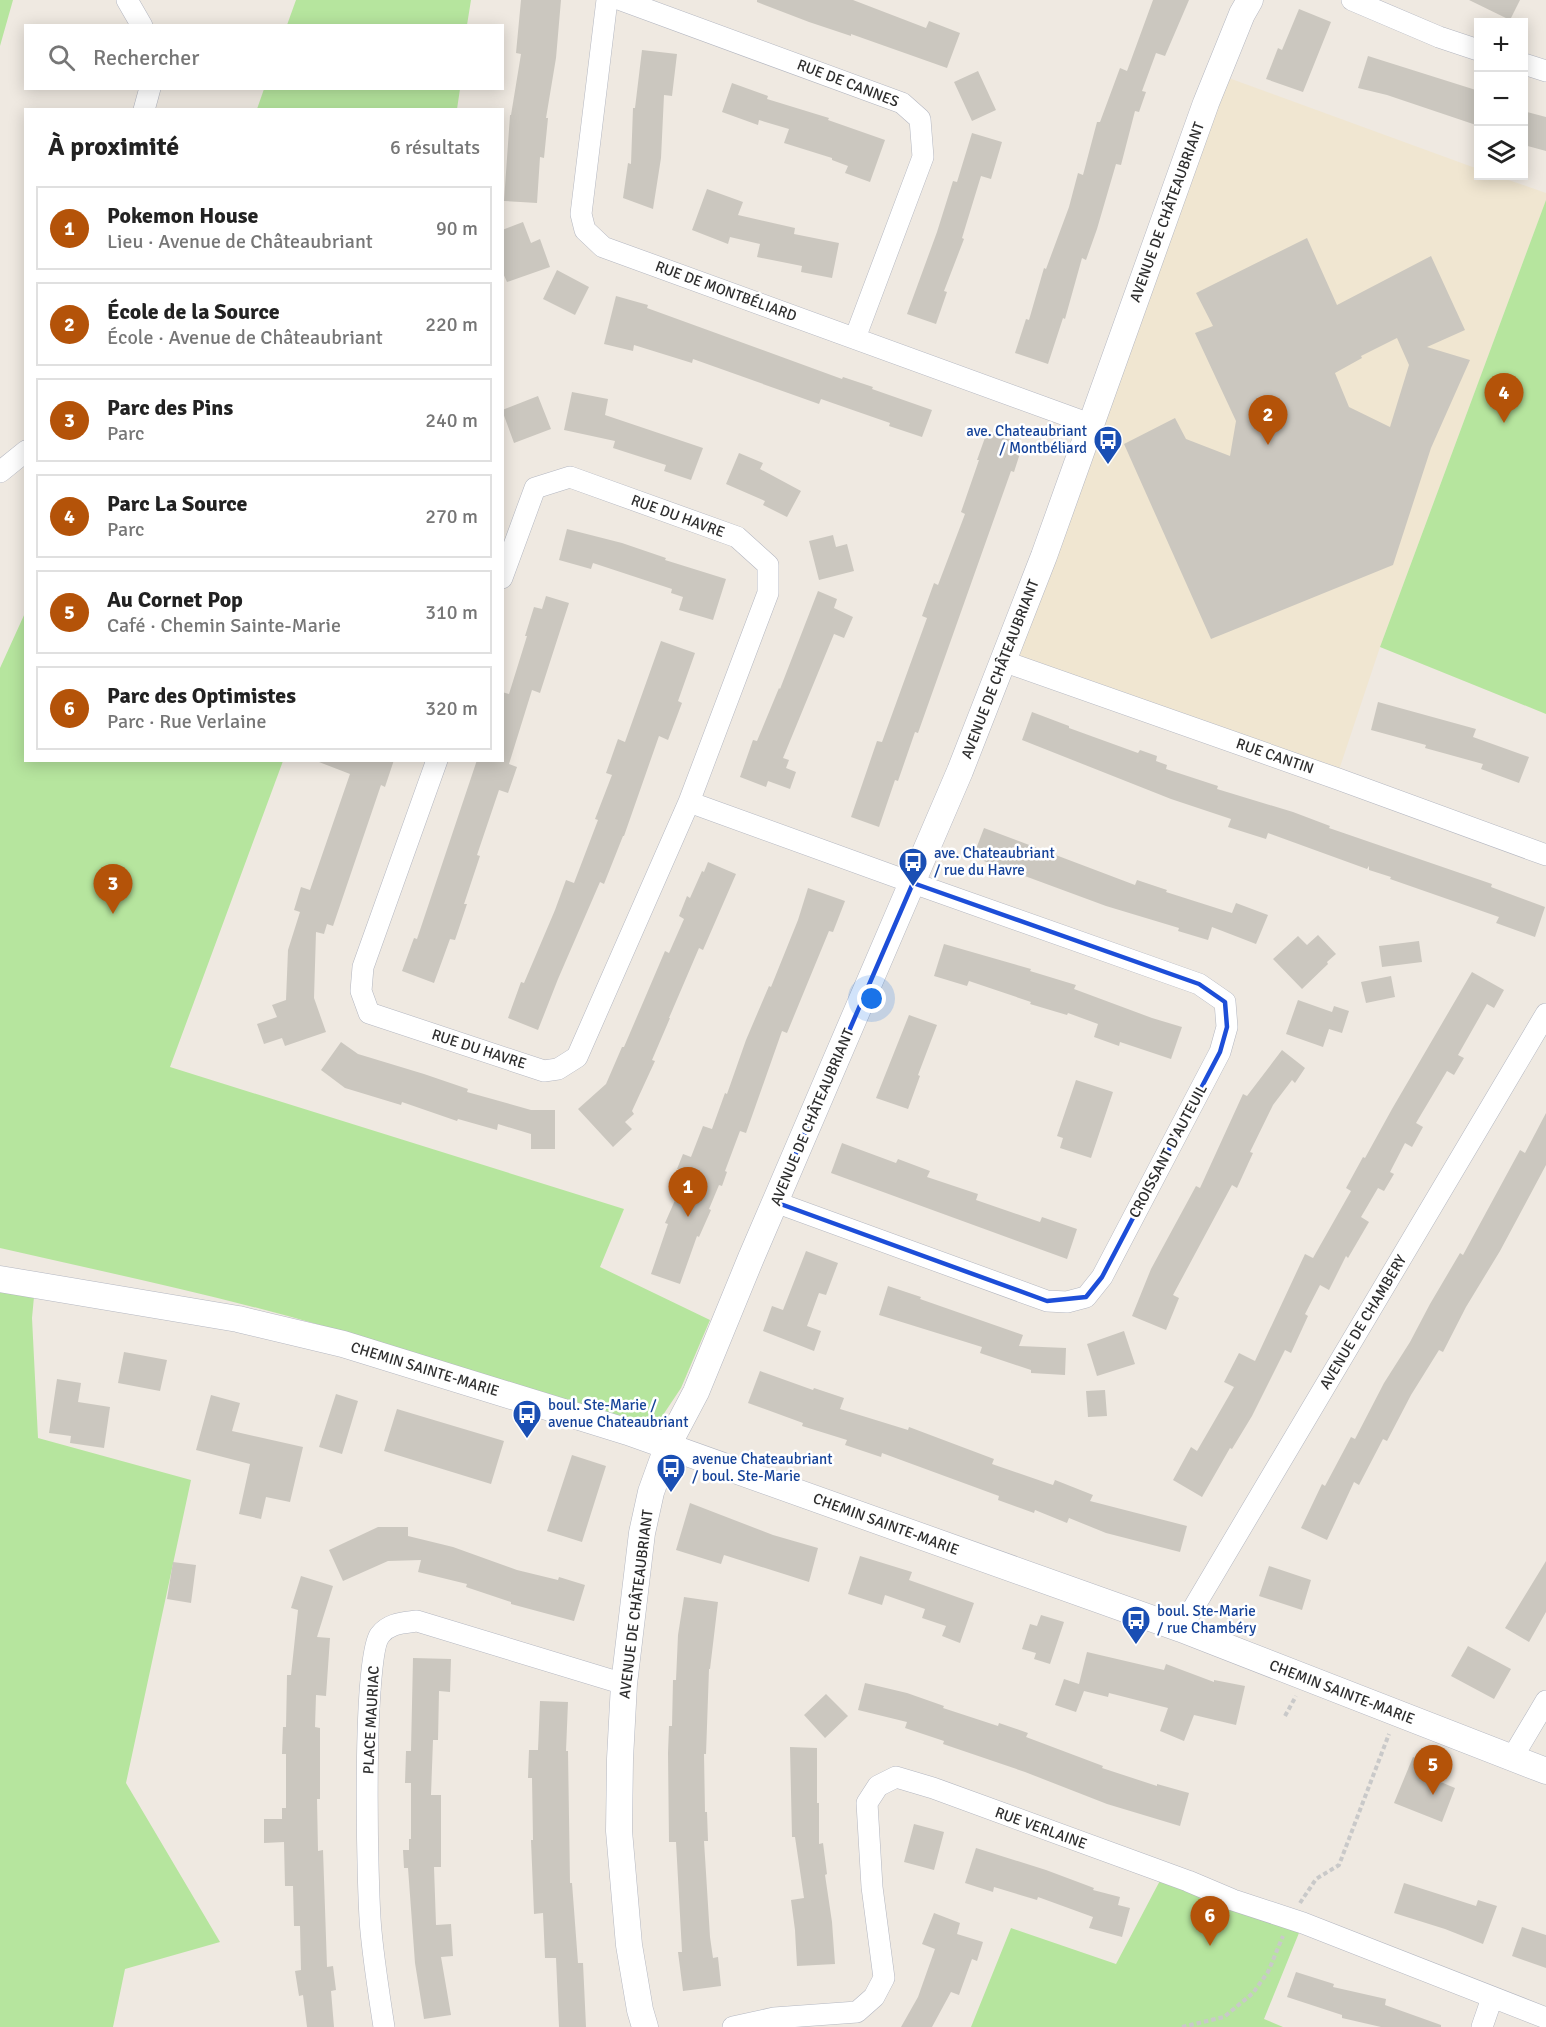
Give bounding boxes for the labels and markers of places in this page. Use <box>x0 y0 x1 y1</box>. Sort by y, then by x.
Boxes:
pin: 4 <box>1484 374 1524 423</box>
pin: 2 <box>1248 396 1288 445</box>
place label: ave. Chateaubriant / Montbéliard <box>966 422 1087 457</box>
bus stop icon: ave. Chateaubriant / Montbéliard <box>1092 424 1124 466</box>
place label: ave. Chateaubriant / rue du Havre <box>934 844 1055 879</box>
bus stop icon: ave. Chateaubriant / rue du Havre <box>897 846 929 888</box>
pin: 3 <box>94 864 132 914</box>
pin: 1 <box>668 1168 708 1217</box>
place label: boul. Ste-Marie / avenue Chateaubriant <box>548 1396 689 1431</box>
bus stop icon: boul. Ste-Marie / avenue Chateaubriant <box>511 1398 543 1440</box>
place label: avenue Chateaubriant / boul. Ste-Marie <box>692 1450 833 1485</box>
bus stop icon: avenue Chateaubriant / boul. Ste-Marie <box>655 1452 687 1494</box>
place label: boul. Ste-Marie / rue Chambéry <box>1157 1602 1256 1637</box>
bus stop icon: boul. Ste-Marie / rue Chambéry <box>1120 1604 1152 1646</box>
pin: 5 <box>1414 1746 1452 1795</box>
pin: 6 <box>1190 1896 1230 1946</box>

